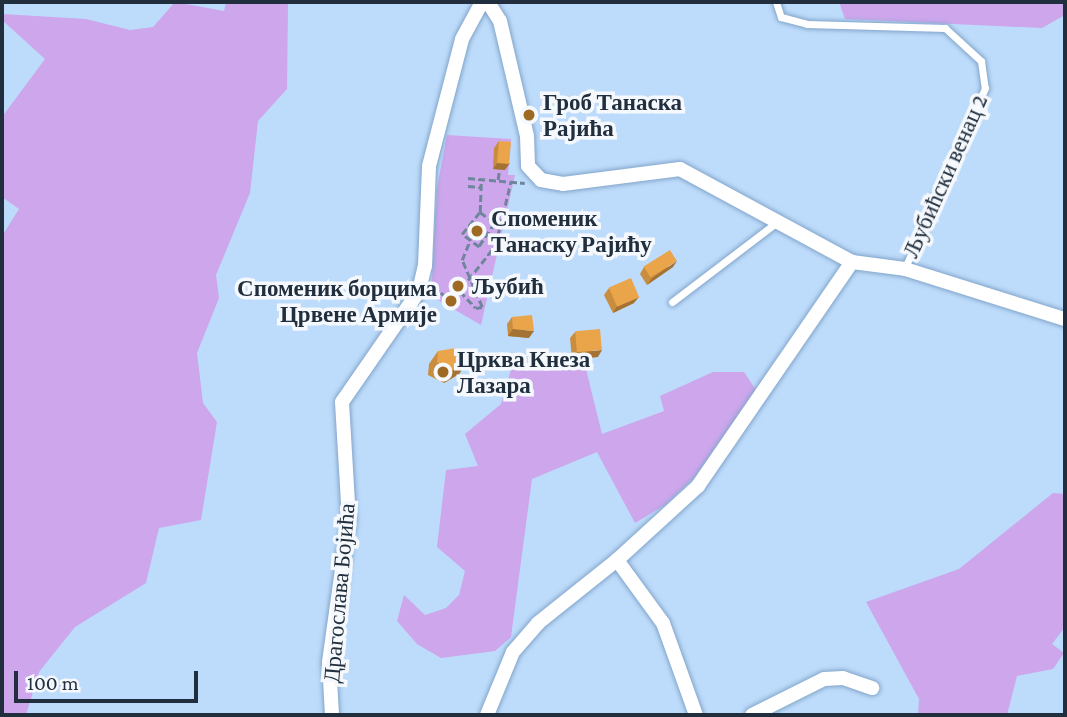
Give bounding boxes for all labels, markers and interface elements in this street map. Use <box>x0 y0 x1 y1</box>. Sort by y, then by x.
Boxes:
place label: Гроб Танаска Рајића <box>543 88 682 142</box>
street label: Љубићски венац 2 <box>897 90 993 262</box>
marker: Гроб Танаска Рајића <box>521 107 537 123</box>
place label: Споменик Танаску Рајићу <box>491 204 652 258</box>
marker: Споменик Танаску Рајићу <box>469 223 485 239</box>
place label: Љубић <box>472 272 544 300</box>
place label: Споменик борцима Црвене Армије <box>237 274 437 328</box>
marker: Љубић <box>450 278 466 294</box>
marker: Споменик борцима Црвене Армије <box>443 293 459 309</box>
place label: Црква Кнеза Лазара <box>457 345 590 399</box>
marker: Црква Кнеза Лазара <box>435 364 451 380</box>
street label: Драгослава Бојића <box>317 502 361 684</box>
scale bar <box>18 658 201 702</box>
text: 100 m <box>27 671 79 695</box>

